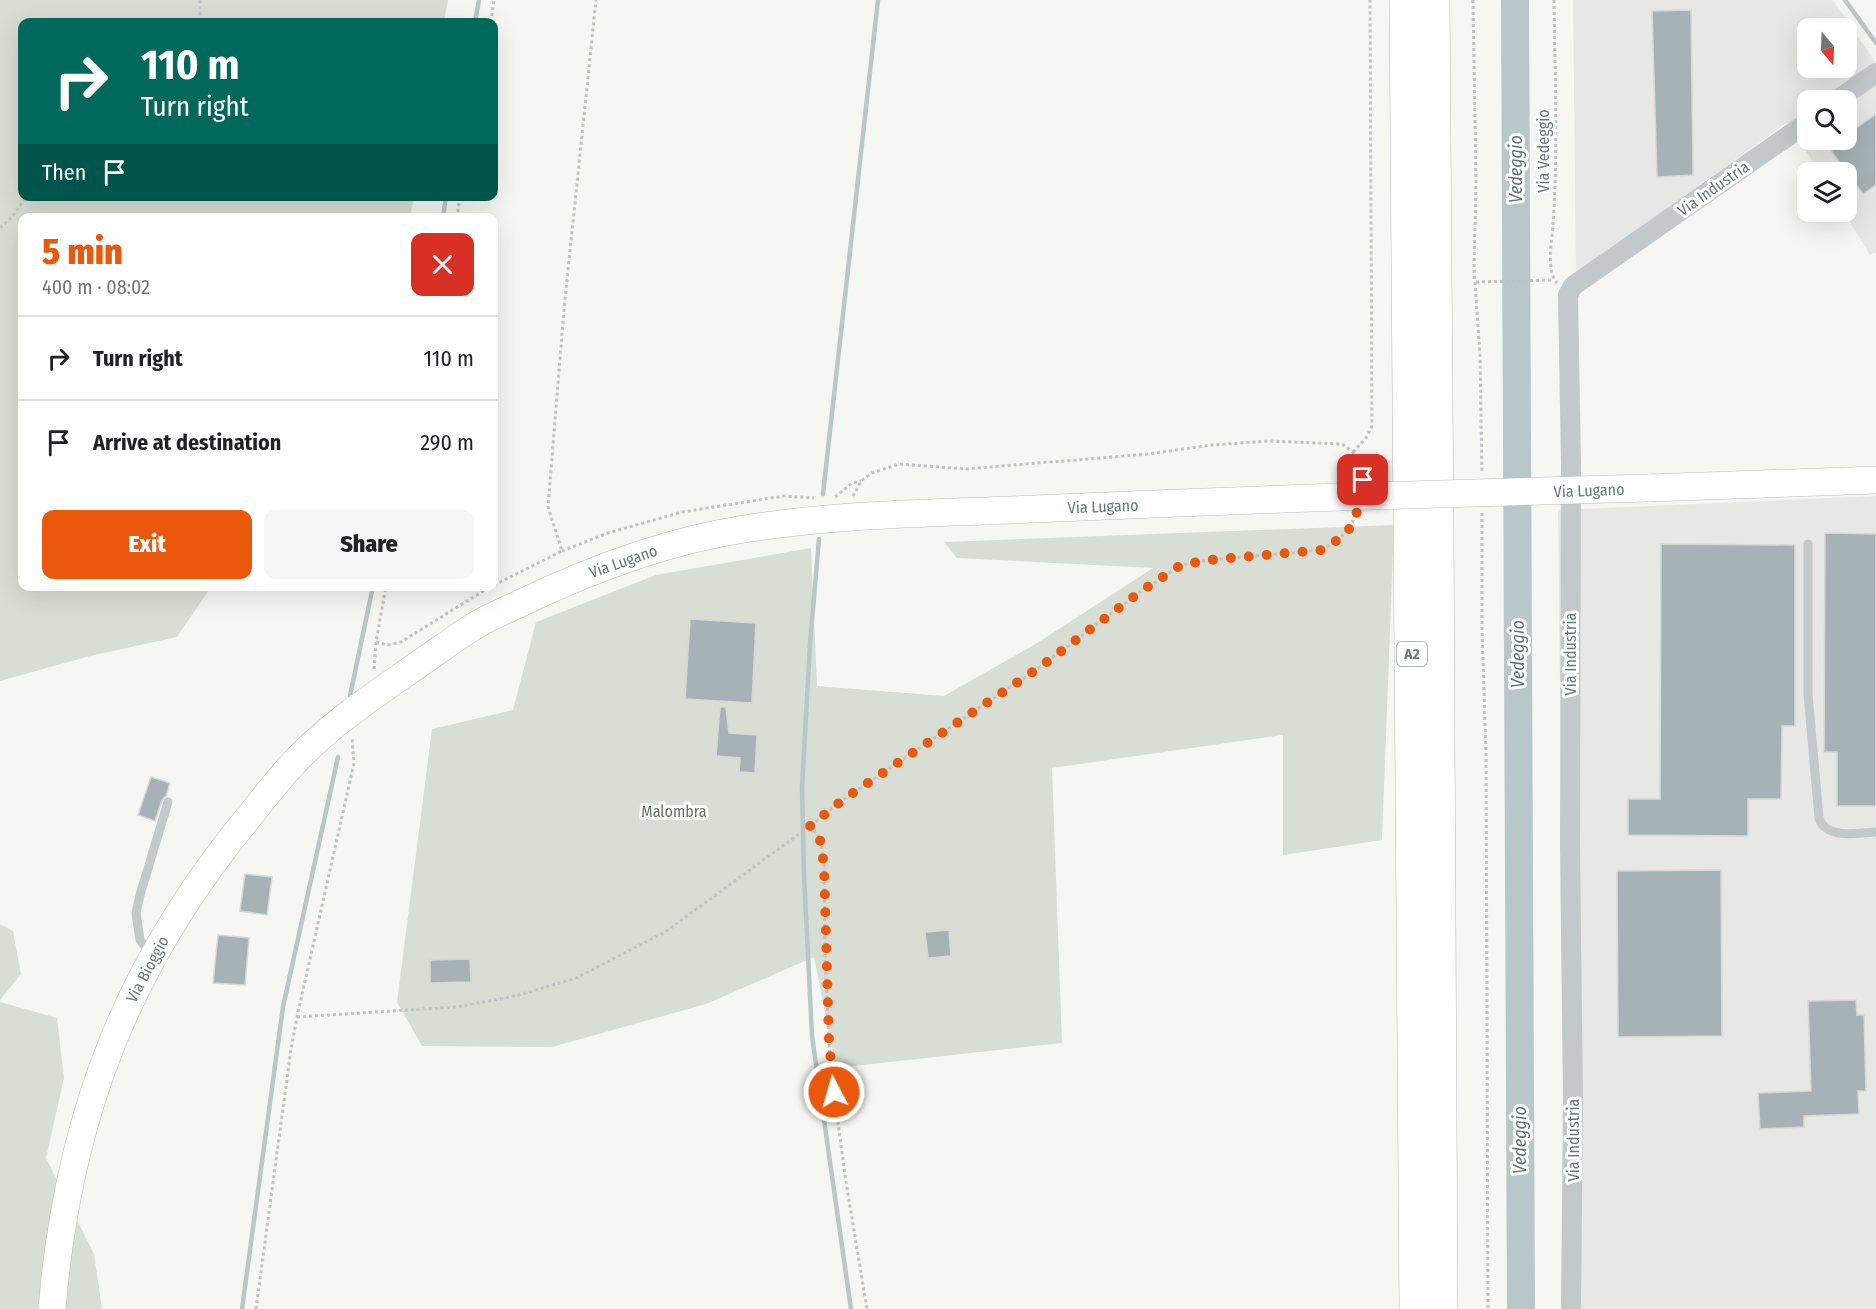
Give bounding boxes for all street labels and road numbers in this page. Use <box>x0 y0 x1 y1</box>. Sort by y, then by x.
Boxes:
street label: Via Vedeggio <box>1534 109 1553 193</box>
street label: Via Industria <box>1674 157 1753 220</box>
street label: Via Lugano <box>1553 480 1625 501</box>
street label: Via Lugano <box>1067 496 1139 517</box>
street label: Via Lugano <box>587 541 660 582</box>
street label: Via Industria <box>1561 612 1580 695</box>
road number: A2 <box>1397 642 1427 666</box>
street label: Via Bioggio <box>122 933 173 1006</box>
street label: Via Industria <box>1564 1098 1583 1181</box>

